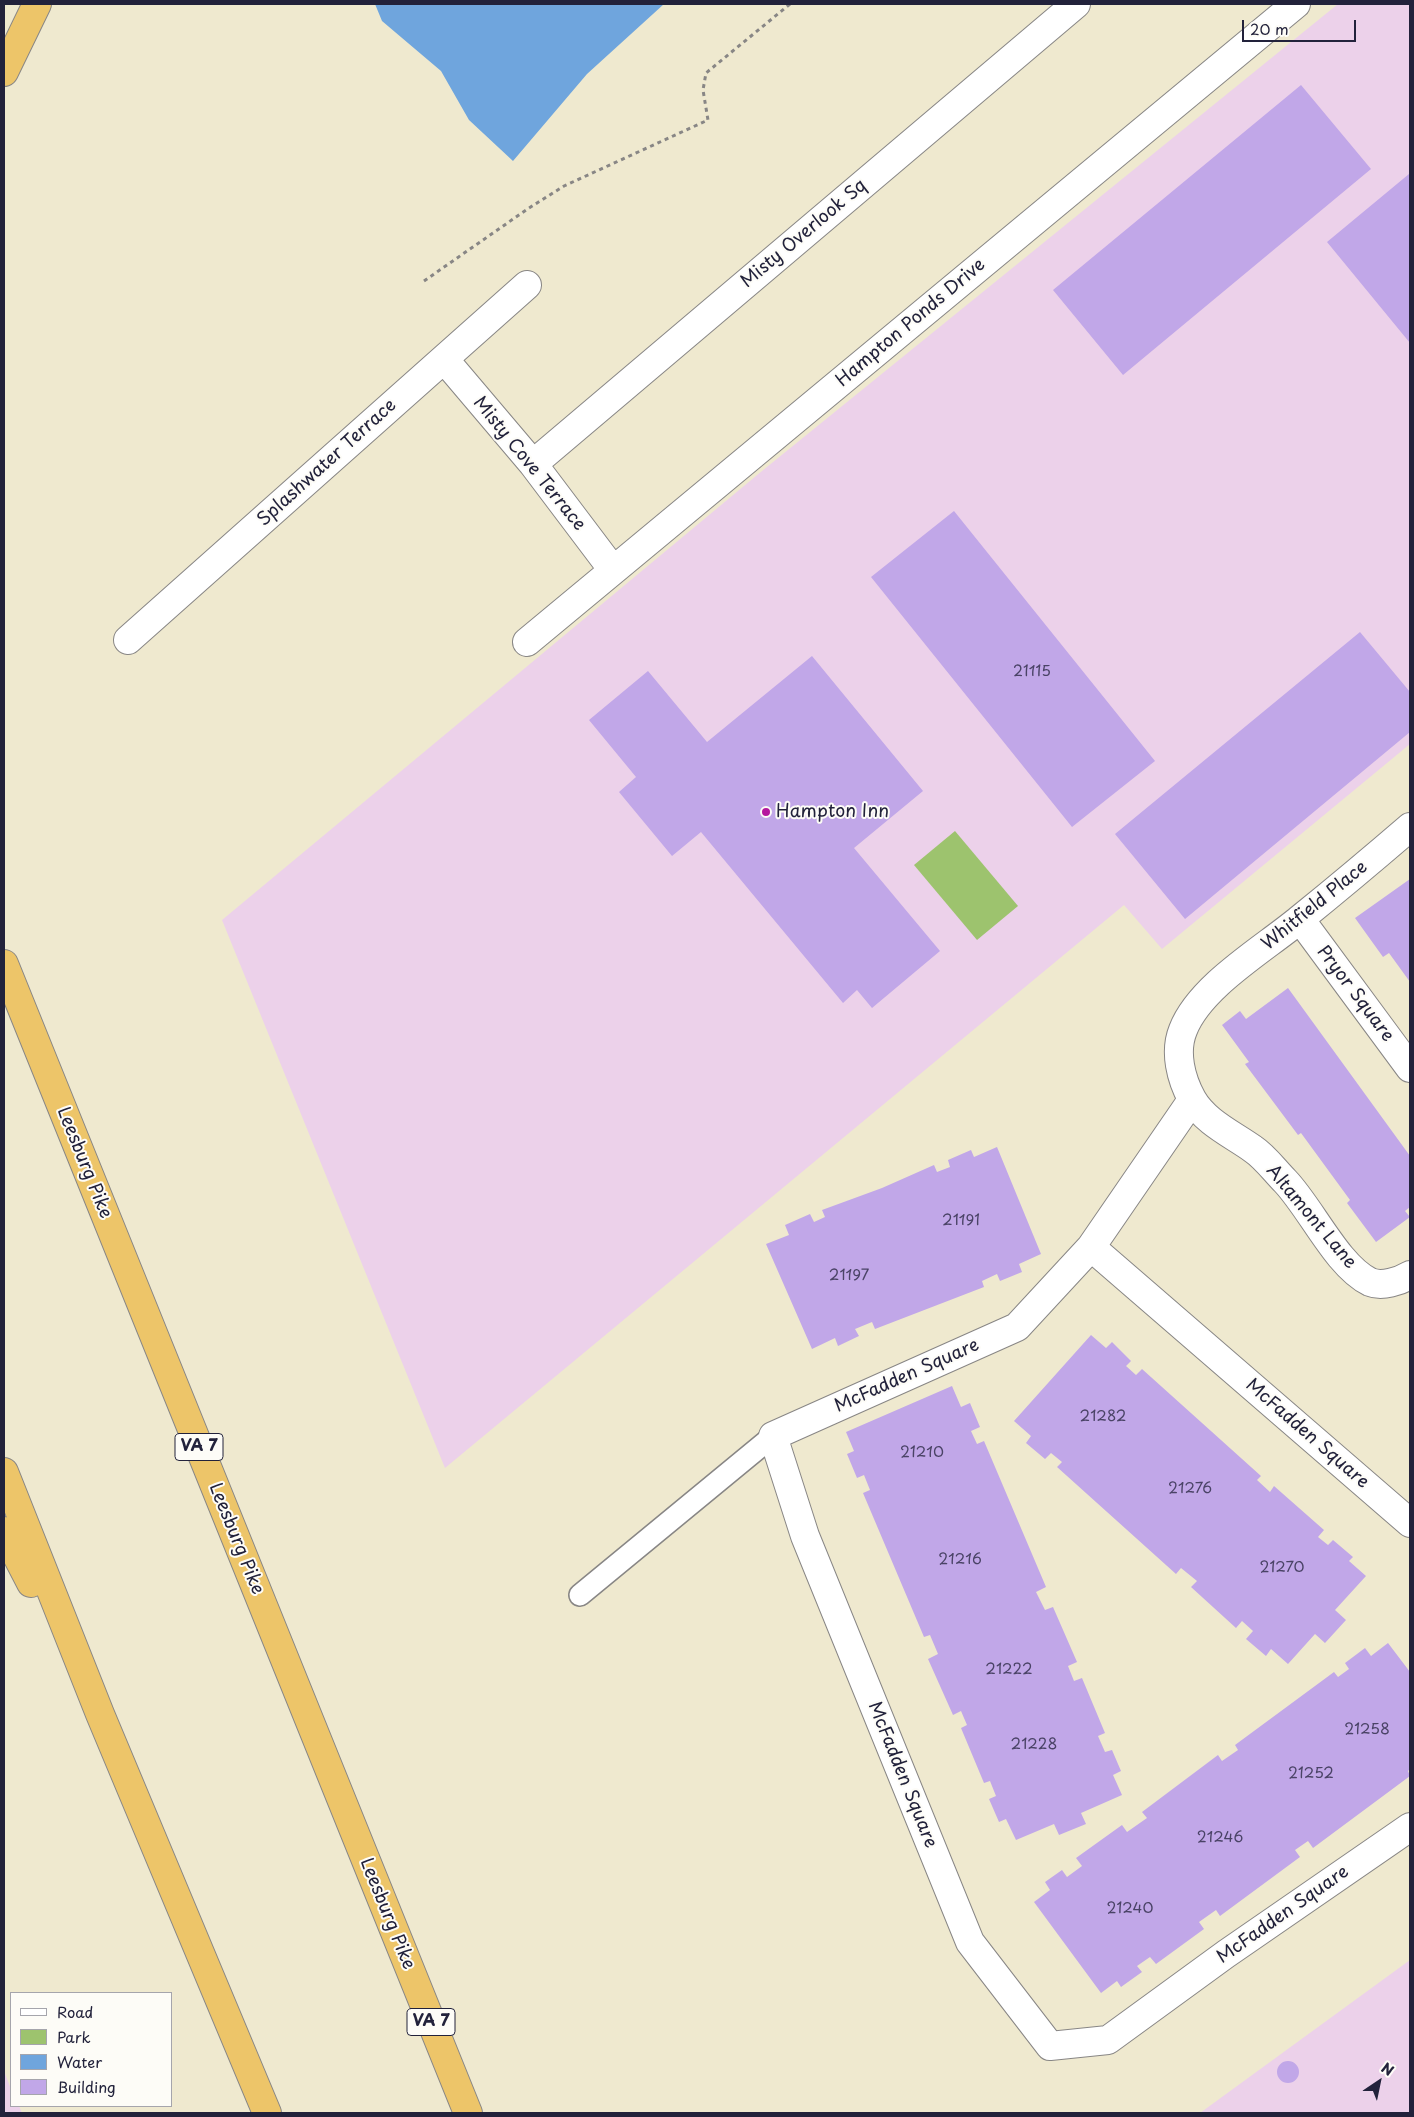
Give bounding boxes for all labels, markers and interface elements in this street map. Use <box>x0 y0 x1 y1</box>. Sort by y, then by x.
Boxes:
scale bar <box>1244 10 1358 42</box>
text: 20 m <box>1250 17 1289 40</box>
street label: Misty Overlook Sq <box>737 175 871 293</box>
street label: Hampton Ponds Drive <box>832 254 990 392</box>
street label: Misty Cove Terrace <box>468 393 590 535</box>
street label: Splashwater Terrace <box>253 395 401 531</box>
house number: 21115 <box>1013 663 1051 681</box>
place label: Hampton Inn <box>776 801 889 823</box>
marker: Hampton Inn <box>760 806 772 818</box>
street label: Whitfield Place <box>1258 857 1372 955</box>
street label: Pryor Square <box>1312 942 1398 1046</box>
street label: Leesburg Pike <box>52 1104 116 1222</box>
street label: Altamont Lane <box>1261 1161 1361 1273</box>
house number: 21191 <box>942 1212 980 1230</box>
house number: 21197 <box>829 1267 869 1285</box>
street label: McFadden Square <box>831 1334 983 1418</box>
street label: McFadden Square <box>1241 1375 1373 1493</box>
house number: 21282 <box>1080 1408 1126 1426</box>
road number: VA 7 <box>175 1434 223 1460</box>
house number: 21210 <box>900 1444 944 1462</box>
street label: Leesburg Pike <box>204 1480 268 1598</box>
house number: 21276 <box>1168 1480 1212 1498</box>
house number: 21216 <box>938 1551 982 1569</box>
house number: 21270 <box>1259 1559 1305 1577</box>
house number: 21222 <box>985 1661 1033 1679</box>
street label: McFadden Square <box>863 1699 941 1851</box>
house number: 21258 <box>1344 1721 1390 1739</box>
house number: 21228 <box>1011 1736 1057 1754</box>
house number: 21252 <box>1288 1765 1334 1783</box>
house number: 21246 <box>1197 1829 1243 1847</box>
street label: Leesburg Pike <box>355 1855 419 1973</box>
street label: McFadden Square <box>1213 1861 1353 1969</box>
house number: 21240 <box>1107 1900 1153 1918</box>
legend <box>10 1992 172 2107</box>
text: Road <box>57 2000 93 2023</box>
road number: VA 7 <box>407 2008 455 2035</box>
text: Park <box>57 2025 91 2048</box>
text: Water <box>57 2050 102 2073</box>
north arrow <box>1354 2057 1404 2107</box>
text: N <box>1377 2057 1398 2081</box>
text: Building <box>57 2075 116 2098</box>

